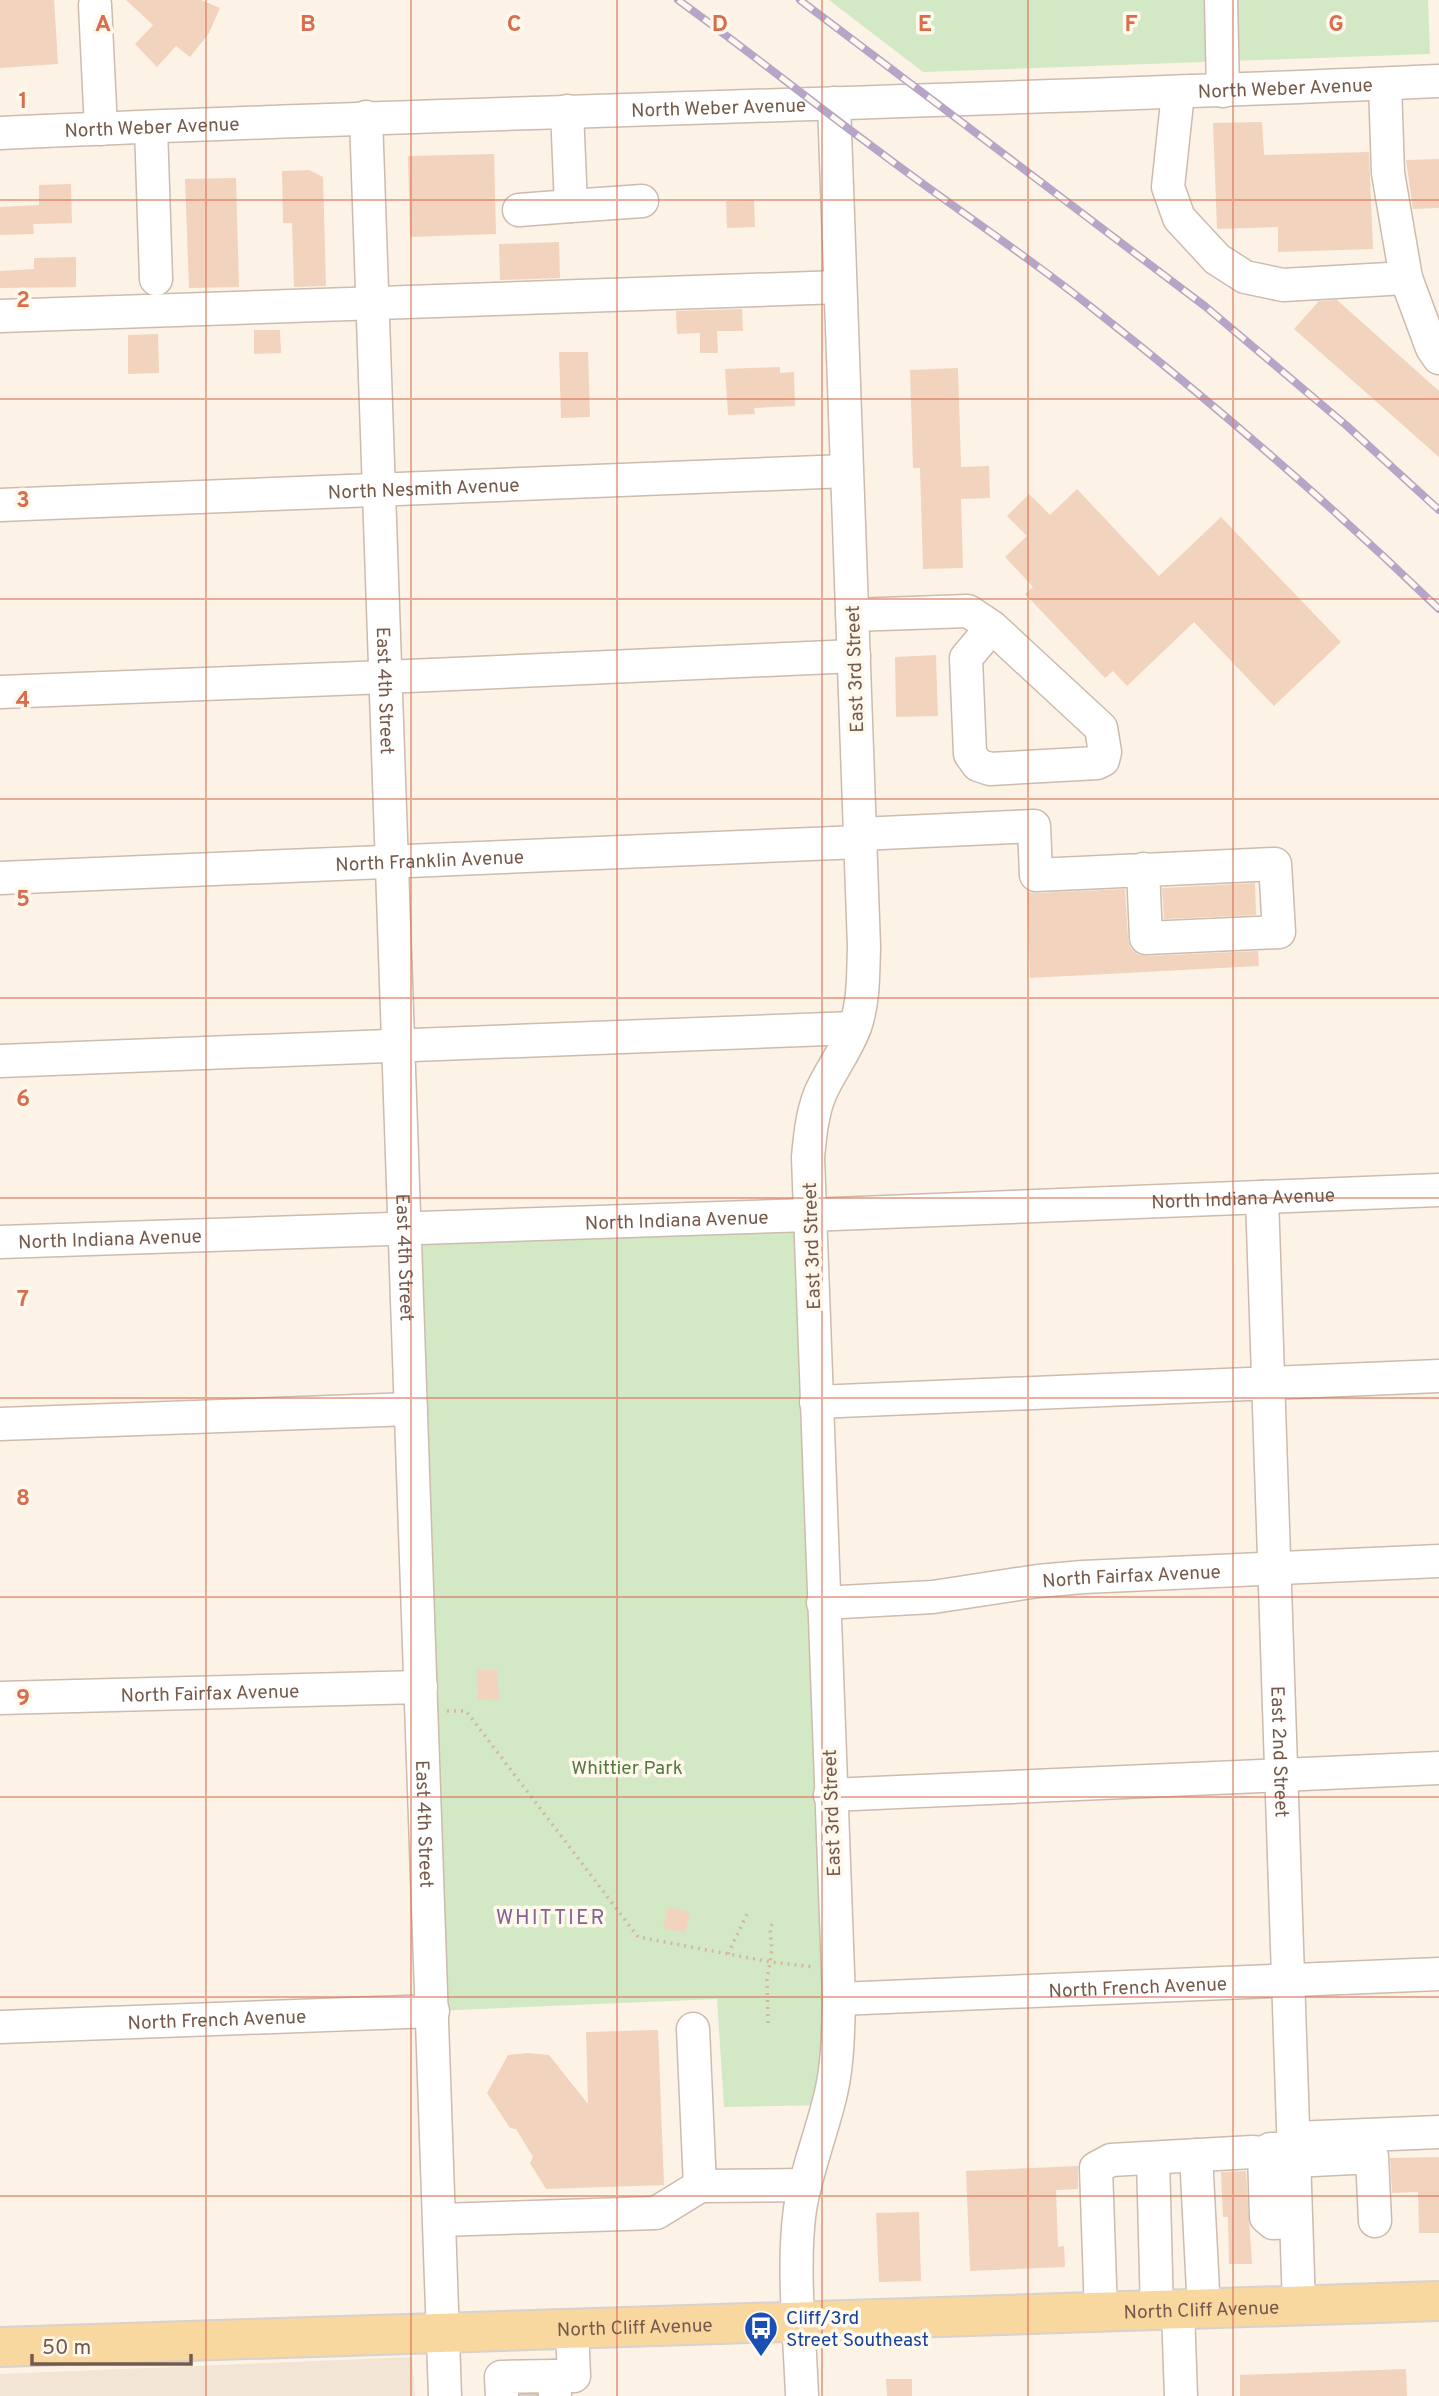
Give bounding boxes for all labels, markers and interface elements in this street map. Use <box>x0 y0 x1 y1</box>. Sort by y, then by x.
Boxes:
text: A <box>95 11 111 40</box>
text: B <box>300 11 316 40</box>
text: C <box>507 11 521 40</box>
text: D <box>712 11 728 40</box>
text: E <box>918 11 932 40</box>
text: F <box>1124 11 1138 40</box>
text: G <box>1328 11 1344 40</box>
street label: North Weber Avenue <box>1197 74 1373 105</box>
text: 1 <box>18 88 28 117</box>
street label: North Weber Avenue <box>631 94 807 124</box>
street label: North Weber Avenue <box>64 113 240 144</box>
text: 2 <box>16 287 30 316</box>
street label: North Nesmith Avenue <box>327 474 520 506</box>
text: 3 <box>16 487 30 516</box>
street label: East 3rd Street <box>842 605 870 733</box>
street label: East 4th Street <box>370 626 398 755</box>
text: 4 <box>16 687 30 716</box>
street label: North Franklin Avenue <box>335 846 525 878</box>
text: 5 <box>16 886 30 915</box>
text: 6 <box>16 1086 30 1115</box>
street label: East 3rd Street <box>799 1182 827 1310</box>
street label: North Indiana Avenue <box>1151 1184 1336 1215</box>
street label: East 4th Street <box>389 1193 418 1322</box>
street label: North Indiana Avenue <box>584 1206 769 1236</box>
street label: North Indiana Avenue <box>18 1225 202 1255</box>
text: 7 <box>17 1286 29 1315</box>
text: 8 <box>16 1485 30 1514</box>
street label: North Fairfax Avenue <box>1041 1561 1221 1595</box>
street label: North Fairfax Avenue <box>120 1680 300 1709</box>
text: 9 <box>16 1685 30 1714</box>
street label: East 2nd Street <box>1264 1685 1293 1818</box>
street label: East 3rd Street <box>819 1749 847 1877</box>
park label: Whittier Park <box>571 1757 683 1781</box>
street label: East 4th Street <box>409 1760 437 1888</box>
district label: WHITTIER <box>496 1905 606 1932</box>
street label: North French Avenue <box>1048 1973 1228 2004</box>
street label: North French Avenue <box>127 2006 307 2036</box>
street label: North Cliff Avenue <box>1123 2296 1280 2326</box>
place label: Cliff/3rd Street Southeast <box>786 2307 929 2353</box>
bus stop icon: Cliff/3rd Street Southeast <box>742 2309 780 2358</box>
street label: North Cliff Avenue <box>556 2314 713 2343</box>
scale bar <box>32 2322 191 2366</box>
text: 50 m <box>42 2335 91 2362</box>

